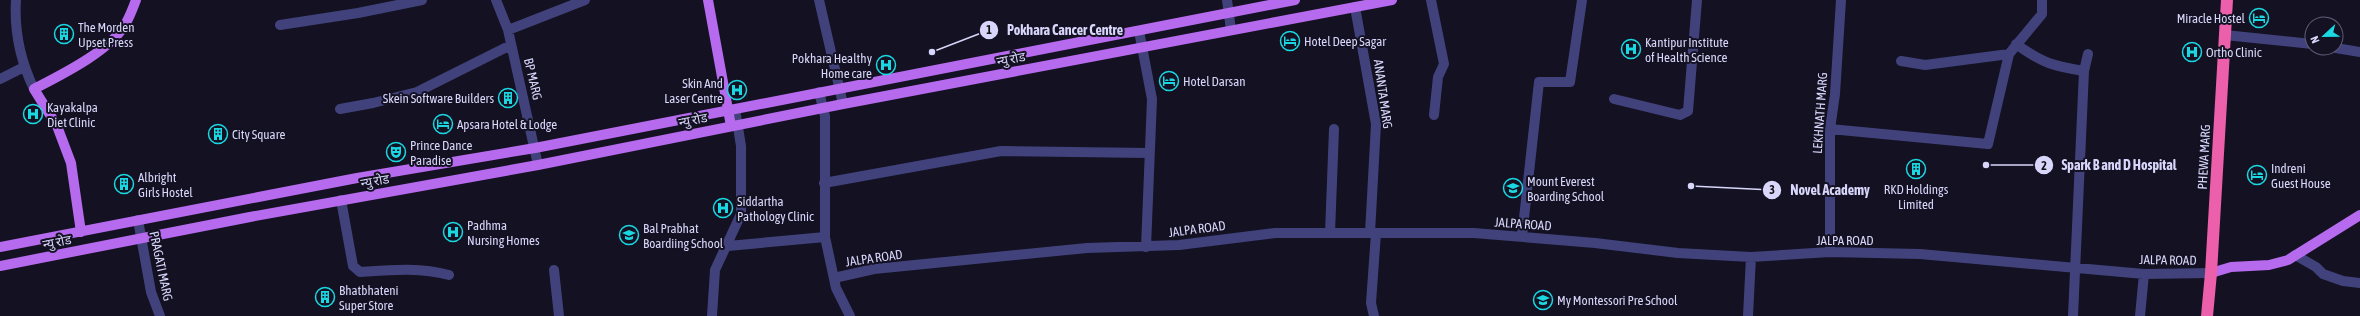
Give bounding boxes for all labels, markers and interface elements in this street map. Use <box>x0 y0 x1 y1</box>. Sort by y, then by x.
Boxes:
hotel icon: Miracle Hostel <box>2248 7 2270 29</box>
place label: Miracle Hostel <box>2177 11 2246 26</box>
north arrow <box>2304 16 2344 56</box>
callout: Pokhara Cancer Centre <box>979 17 1131 43</box>
place label: The Morden Upset Press <box>78 20 134 50</box>
text: Pokhara Cancer Centre <box>1007 22 1123 38</box>
building icon: The Morden Upset Press <box>53 23 75 45</box>
text: 1 <box>986 23 992 37</box>
hotel icon: Hotel Deep Sagar <box>1279 30 1301 52</box>
place label: Hotel Deep Sagar <box>1304 34 1386 49</box>
text: N <box>2308 34 2322 45</box>
place label: Kantipur Institute of Health Science <box>1645 35 1729 65</box>
hospital icon: Kantipur Institute of Health Science <box>1620 38 1642 60</box>
hospital icon: Ortho Clinic <box>2181 41 2203 63</box>
place label: Ortho Clinic <box>2206 45 2262 60</box>
street label: न्यु रोड <box>995 49 1028 70</box>
place label: Pokhara Healthy Home care <box>792 51 873 81</box>
hospital icon: Pokhara Healthy Home care <box>875 54 897 76</box>
street label: BP MARG <box>521 57 545 102</box>
street label: ANANTA MARG <box>1371 58 1395 130</box>
hotel icon: Hotel Darsan <box>1158 70 1180 92</box>
street label: LEKHNATH MARG <box>1810 72 1830 154</box>
place label: Hotel Darsan <box>1183 74 1246 89</box>
place label: Skin And Laser Centre <box>664 76 723 106</box>
hospital icon: Skin And Laser Centre <box>726 79 748 101</box>
building icon: Skein Software Builders <box>497 87 519 109</box>
place label: Skein Software Builders <box>383 91 494 106</box>
place label: Kayakalpa Diet Clinic <box>47 100 98 130</box>
hospital icon: Kayakalpa Diet Clinic <box>22 103 44 125</box>
street label: न्यु रोड <box>677 110 710 131</box>
hotel icon: Apsara Hotel & Lodge <box>432 113 454 135</box>
place label: Apsara Hotel & Lodge <box>457 117 557 132</box>
building icon: City Square <box>207 123 229 145</box>
street label: PHEWA MARG <box>2195 124 2213 190</box>
place label: City Square <box>232 127 286 142</box>
place label: Prince Dance Paradise <box>410 138 472 168</box>
theatre icon: Prince Dance Paradise <box>385 141 407 163</box>
callout: Spark B and D Hospital <box>2034 152 2185 178</box>
text: Spark B and D Hospital <box>2061 157 2177 173</box>
building icon: RKD Holdings Limited <box>1905 158 1927 180</box>
text: 2 <box>2041 159 2047 173</box>
place label: Indreni Guest House <box>2271 161 2331 191</box>
hotel icon: Indreni Guest House <box>2246 164 2268 186</box>
place label: Albright Girls Hostel <box>138 170 193 200</box>
street label: न्यु रोड <box>360 171 392 192</box>
building icon: Albright Girls Hostel <box>113 173 135 195</box>
place label: Mount Everest Boarding School <box>1527 174 1605 204</box>
school or university icon: Mount Everest Boarding School <box>1502 177 1524 199</box>
callout: Novel Academy <box>1762 177 1878 203</box>
text: Novel Academy <box>1790 182 1870 198</box>
place label: RKD Holdings Limited <box>1884 182 1949 212</box>
text: 3 <box>1769 183 1775 197</box>
place label: Siddartha Pathology Clinic <box>737 194 814 224</box>
hospital icon: Siddartha Pathology Clinic <box>712 197 734 219</box>
street label: JALPA ROAD <box>1494 215 1552 233</box>
place label: Padhma Nursing Homes <box>467 218 540 248</box>
street label: JALPA ROAD <box>1168 218 1226 240</box>
hospital icon: Padhma Nursing Homes <box>442 221 464 243</box>
place label: Bal Prabhat Boardiing School <box>643 221 724 251</box>
school or university icon: Bal Prabhat Boardiing School <box>618 224 640 246</box>
street label: PRAGATI MARG <box>146 230 176 302</box>
street label: न्यु रोड <box>41 232 74 253</box>
street label: JALPA ROAD <box>1816 233 1874 248</box>
street label: JALPA ROAD <box>845 247 903 269</box>
street label: JALPA ROAD <box>2139 252 2197 268</box>
place label: Bhatbhateni Super Store <box>339 283 399 313</box>
building icon: Bhatbhateni Super Store <box>314 286 336 308</box>
school or university icon: My Montessori Pre School <box>1532 289 1554 311</box>
place label: My Montessori Pre School <box>1557 293 1678 308</box>

